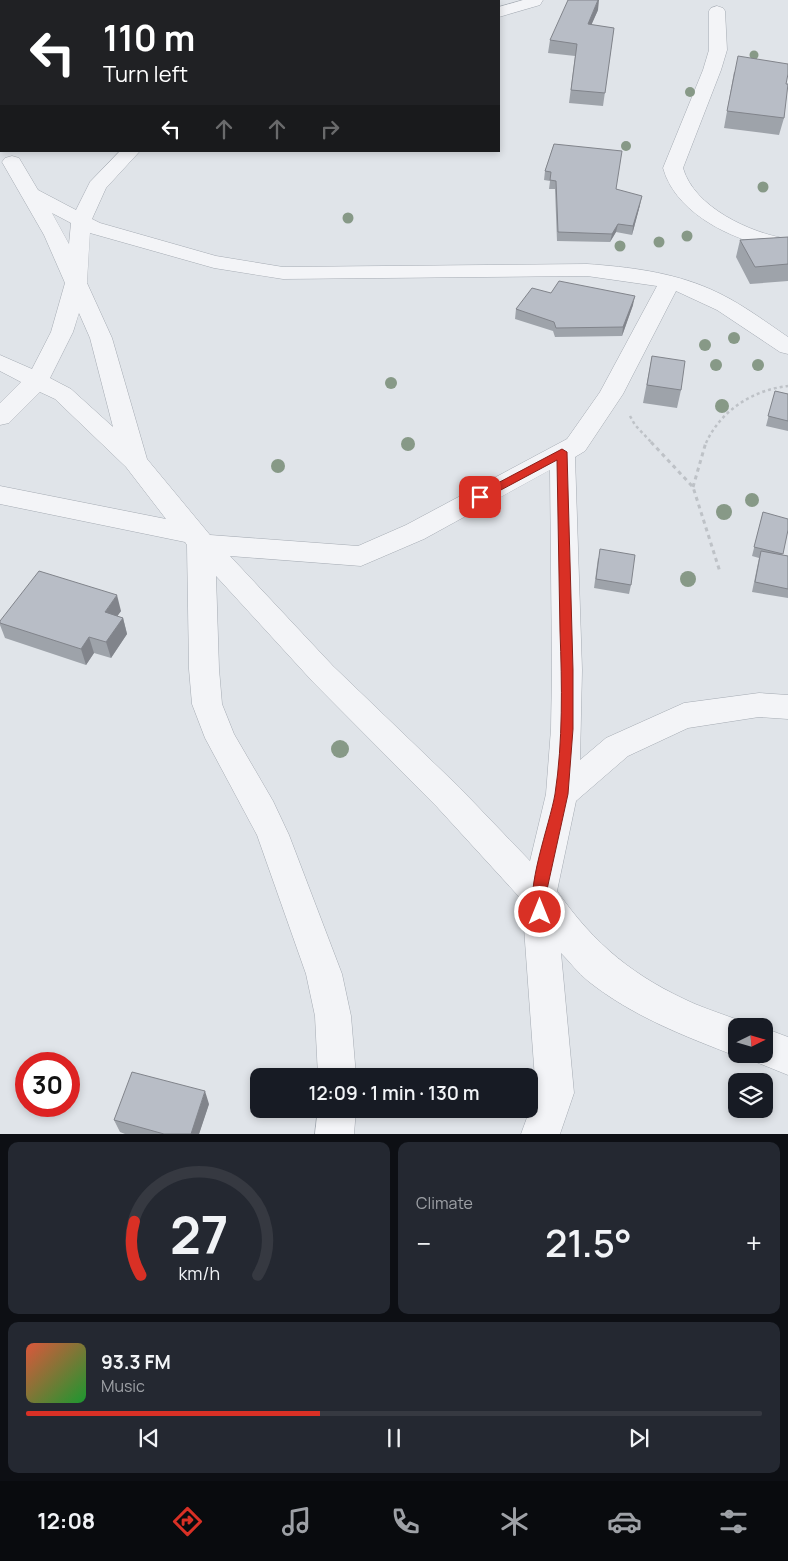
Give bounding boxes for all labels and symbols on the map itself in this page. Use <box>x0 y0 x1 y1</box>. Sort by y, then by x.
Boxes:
pin <box>459 476 501 518</box>
position arrow <box>513 885 565 937</box>
north arrow <box>728 1018 772 1062</box>
speed limit sign: 30 <box>15 1052 80 1117</box>

